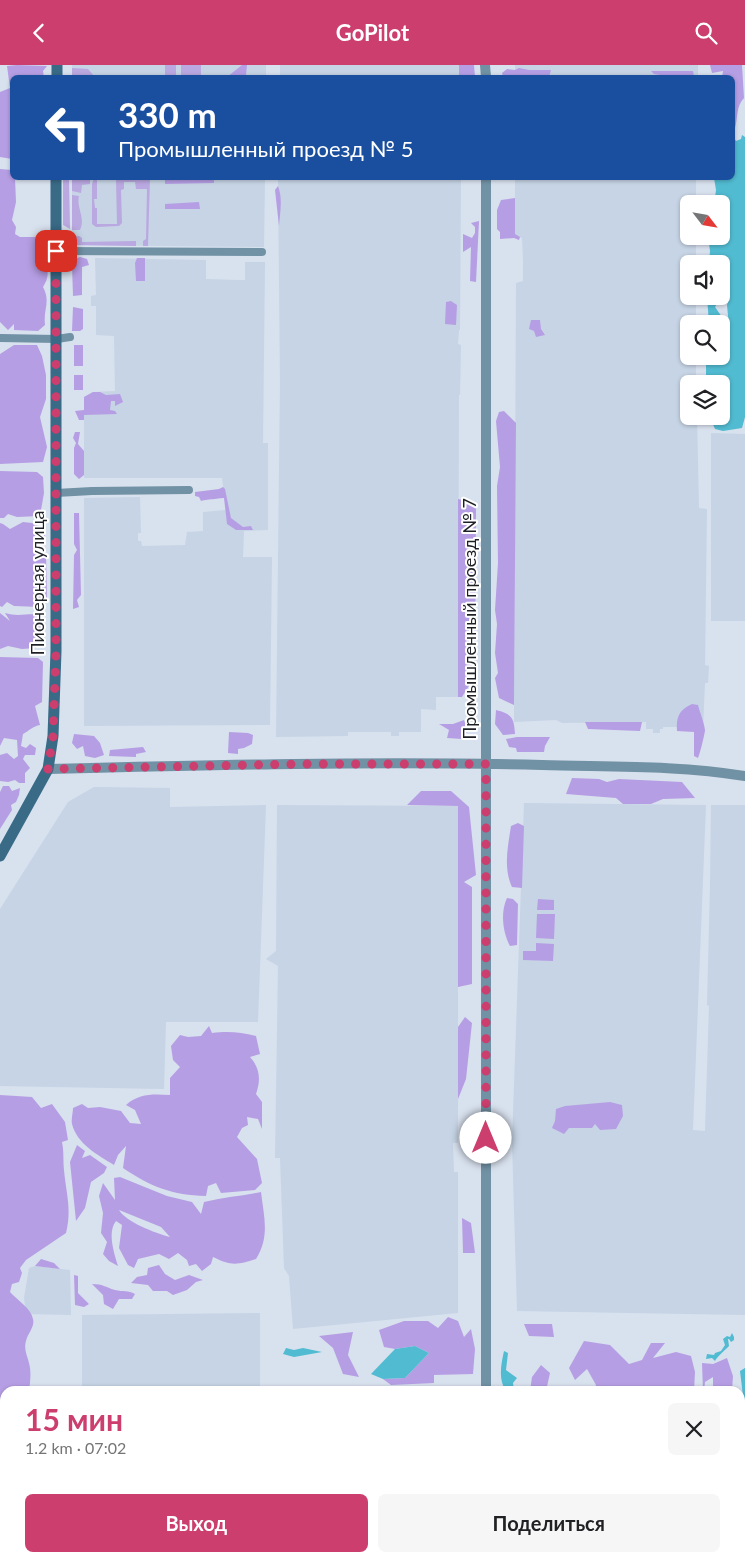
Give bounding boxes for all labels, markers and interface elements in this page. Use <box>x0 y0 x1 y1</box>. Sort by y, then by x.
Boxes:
icon: back <box>25 19 53 47</box>
text: GoPilot <box>336 19 409 46</box>
icon: search <box>692 19 720 47</box>
text: 330 m <box>118 93 217 135</box>
icon: left <box>35 95 100 160</box>
text: Промышленный проезд № 5 <box>118 135 413 162</box>
north arrow <box>680 195 730 245</box>
map controls <box>680 195 730 425</box>
pin <box>35 230 77 272</box>
icon: arrive <box>42 237 70 265</box>
button: sound <box>680 255 730 305</box>
button: search <box>680 315 730 365</box>
button: layers <box>680 375 730 425</box>
street label: Промышленный проезд № 7 <box>458 498 480 740</box>
street label: Пионерная улица <box>26 510 48 656</box>
position arrow <box>459 1111 511 1163</box>
text: 15 мин <box>25 1401 123 1437</box>
button: close <box>668 1403 720 1455</box>
text: 1.2 km · 07:02 <box>25 1438 126 1457</box>
button: Выход <box>25 1494 368 1552</box>
button: Поделиться <box>378 1494 720 1552</box>

